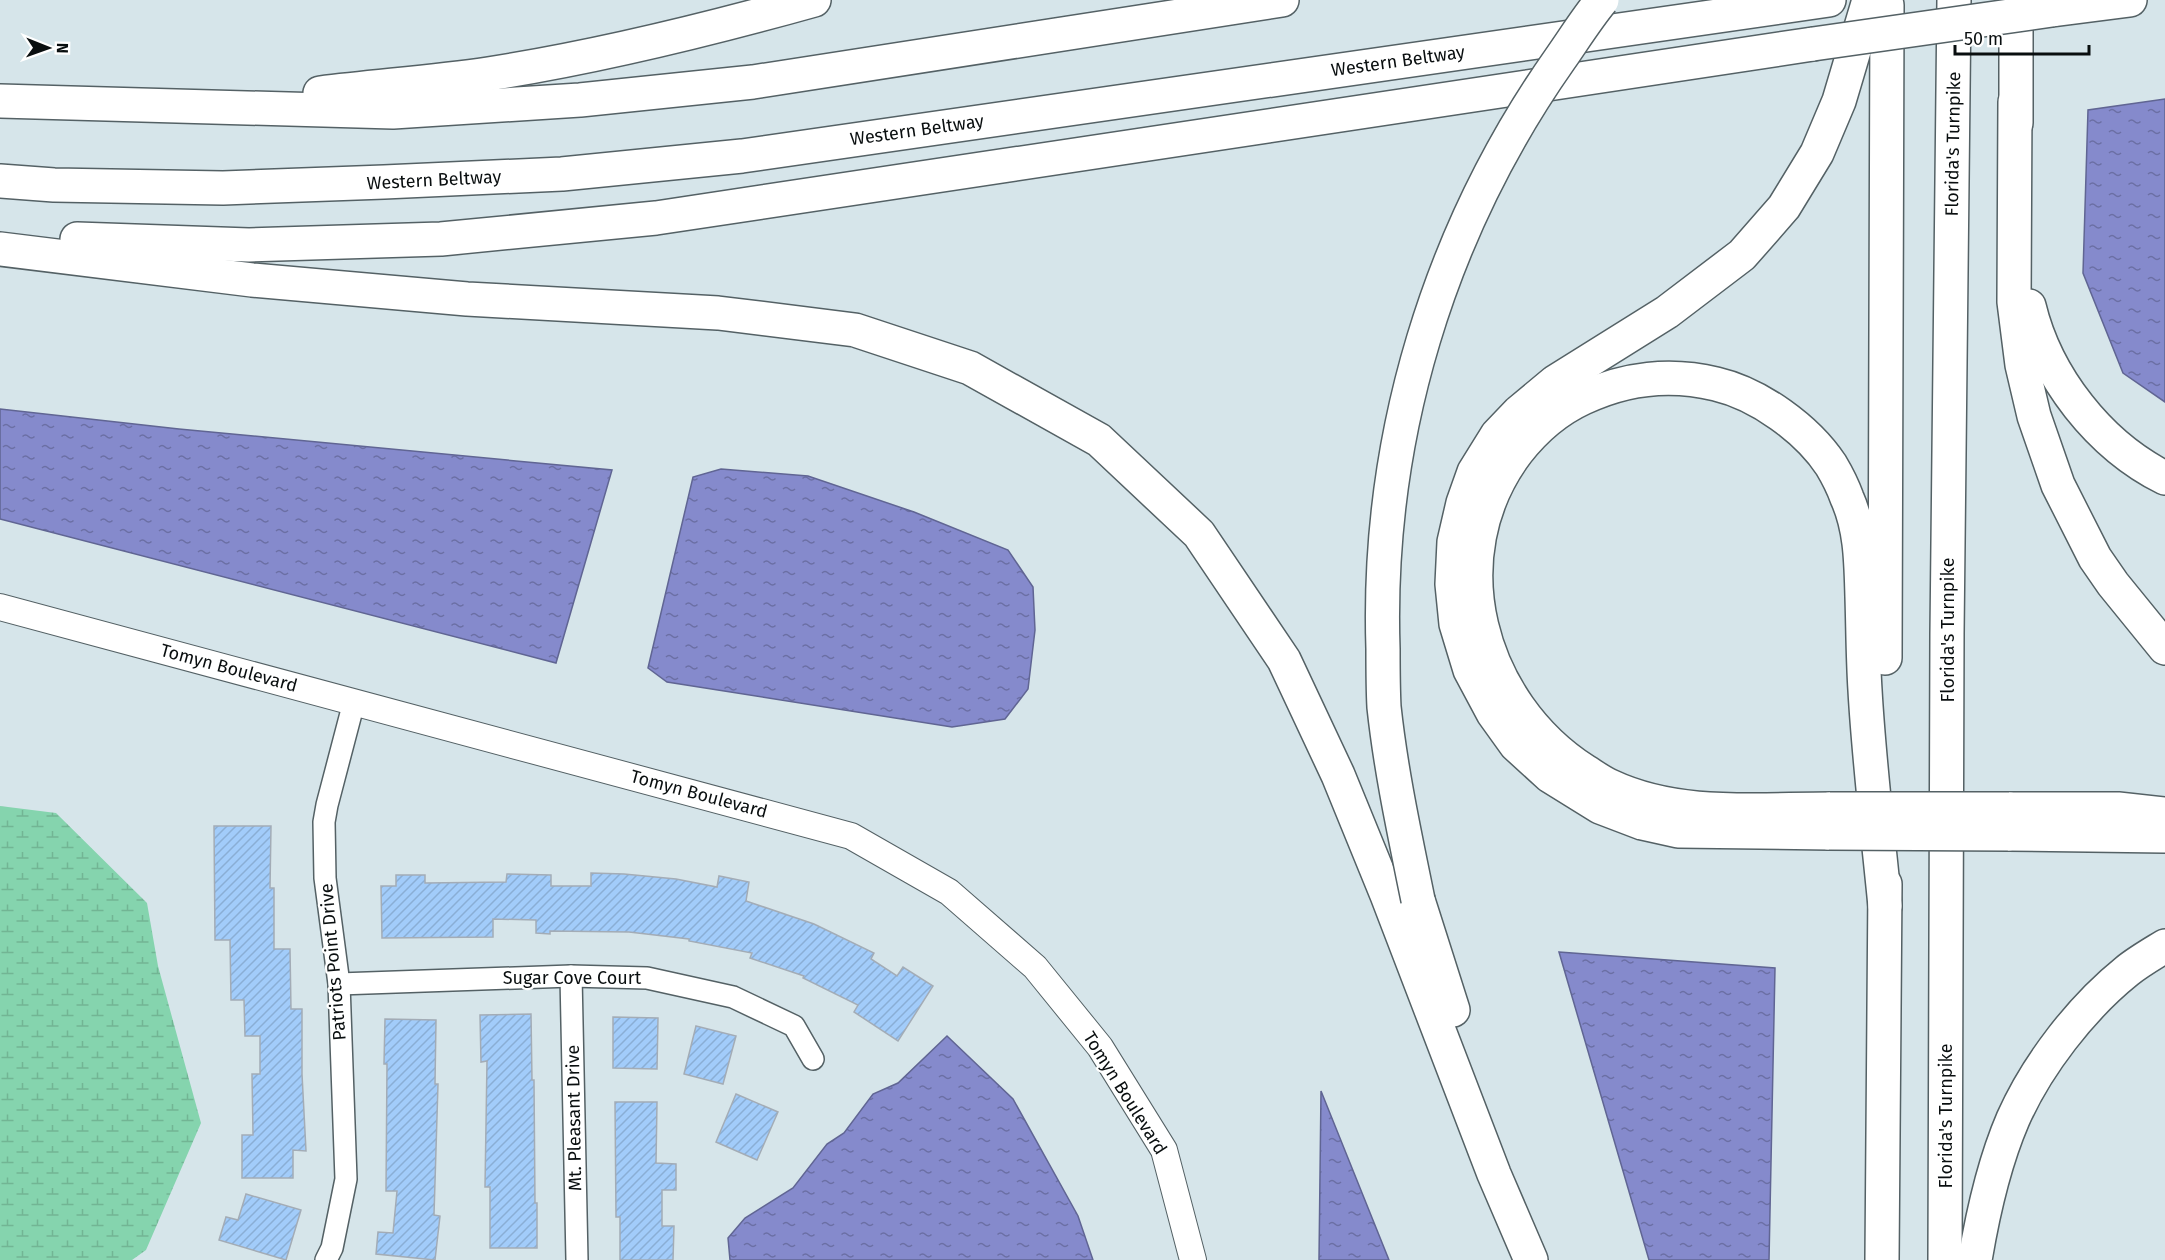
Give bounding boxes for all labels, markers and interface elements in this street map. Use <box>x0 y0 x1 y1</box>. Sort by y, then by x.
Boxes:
north arrow <box>18 18 78 78</box>
scale bar <box>1955 18 2088 56</box>
text: 50 m <box>1964 28 2003 50</box>
street label: Western Beltway <box>1330 41 1466 81</box>
text: N <box>53 43 72 54</box>
street label: Florida's Turnpike <box>1941 71 1965 217</box>
street label: Western Beltway <box>849 110 985 150</box>
street label: Western Beltway <box>366 165 502 195</box>
street label: Florida's Turnpike <box>1937 558 1959 702</box>
street label: Tomyn Boulevard <box>158 639 300 697</box>
street label: Tomyn Boulevard <box>628 765 770 823</box>
street label: Patriots Point Drive <box>315 883 351 1041</box>
street label: Sugar Cove Court <box>503 967 642 989</box>
street label: Tomyn Boulevard <box>1078 1028 1172 1158</box>
street label: Florida's Turnpike <box>1935 1044 1957 1188</box>
street label: Mt. Pleasant Drive <box>562 1045 586 1191</box>

